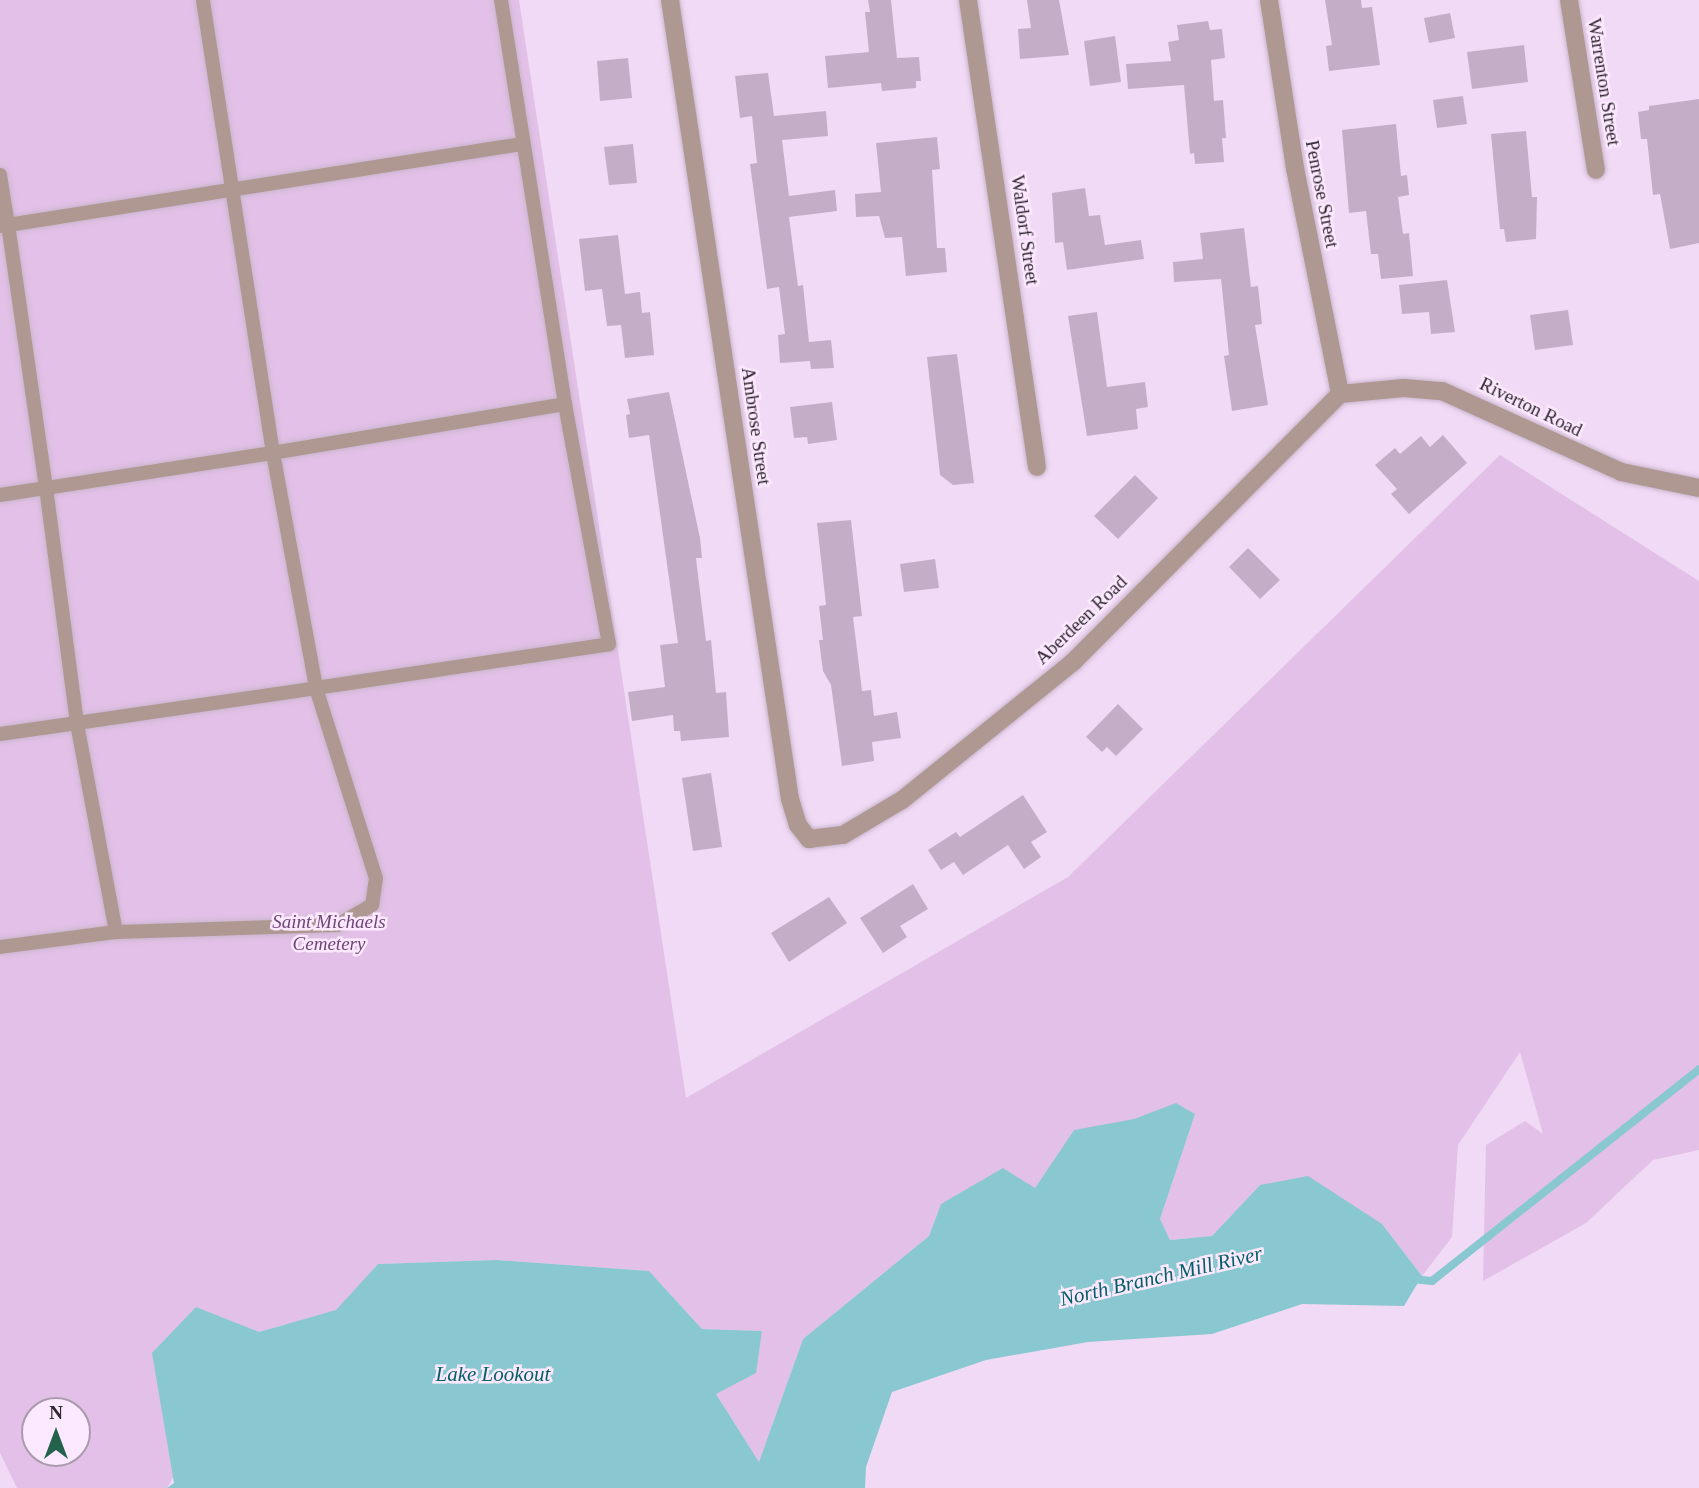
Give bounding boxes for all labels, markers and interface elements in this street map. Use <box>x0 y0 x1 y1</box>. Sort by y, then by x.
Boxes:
street label: Warrenton Street <box>1583 17 1625 147</box>
street label: Penrose Street <box>1300 138 1344 250</box>
street label: Waldorf Street <box>1006 174 1044 286</box>
street label: Ambrose Street <box>736 366 776 486</box>
street label: Riverton Road <box>1476 372 1586 442</box>
street label: Aberdeen Road <box>1030 571 1132 669</box>
park label: Saint Michaels Cemetery <box>272 911 386 955</box>
water label: North Branch Mill River <box>1057 1240 1265 1312</box>
water label: Lake Lookout <box>436 1361 550 1387</box>
north arrow <box>21 1397 91 1467</box>
text: N <box>49 1402 63 1423</box>

